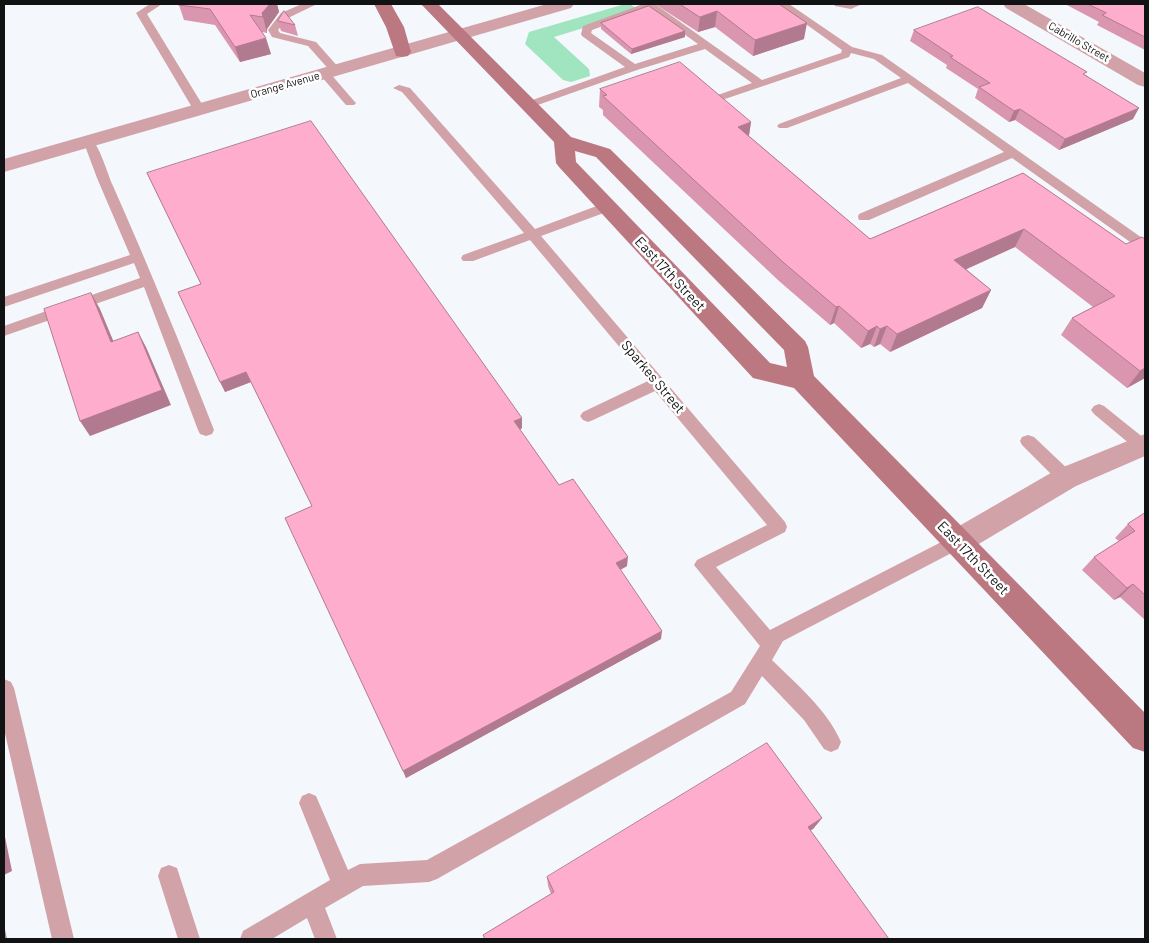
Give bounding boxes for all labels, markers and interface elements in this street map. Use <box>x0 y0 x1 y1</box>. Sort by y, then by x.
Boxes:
street label: Cabrillo Street <box>1046 19 1112 65</box>
street label: Orange Avenue <box>249 69 321 101</box>
street label: East 17th Street <box>631 233 709 315</box>
street label: Sparkes Street <box>618 337 688 417</box>
street label: East 17th Street <box>934 518 1012 598</box>

